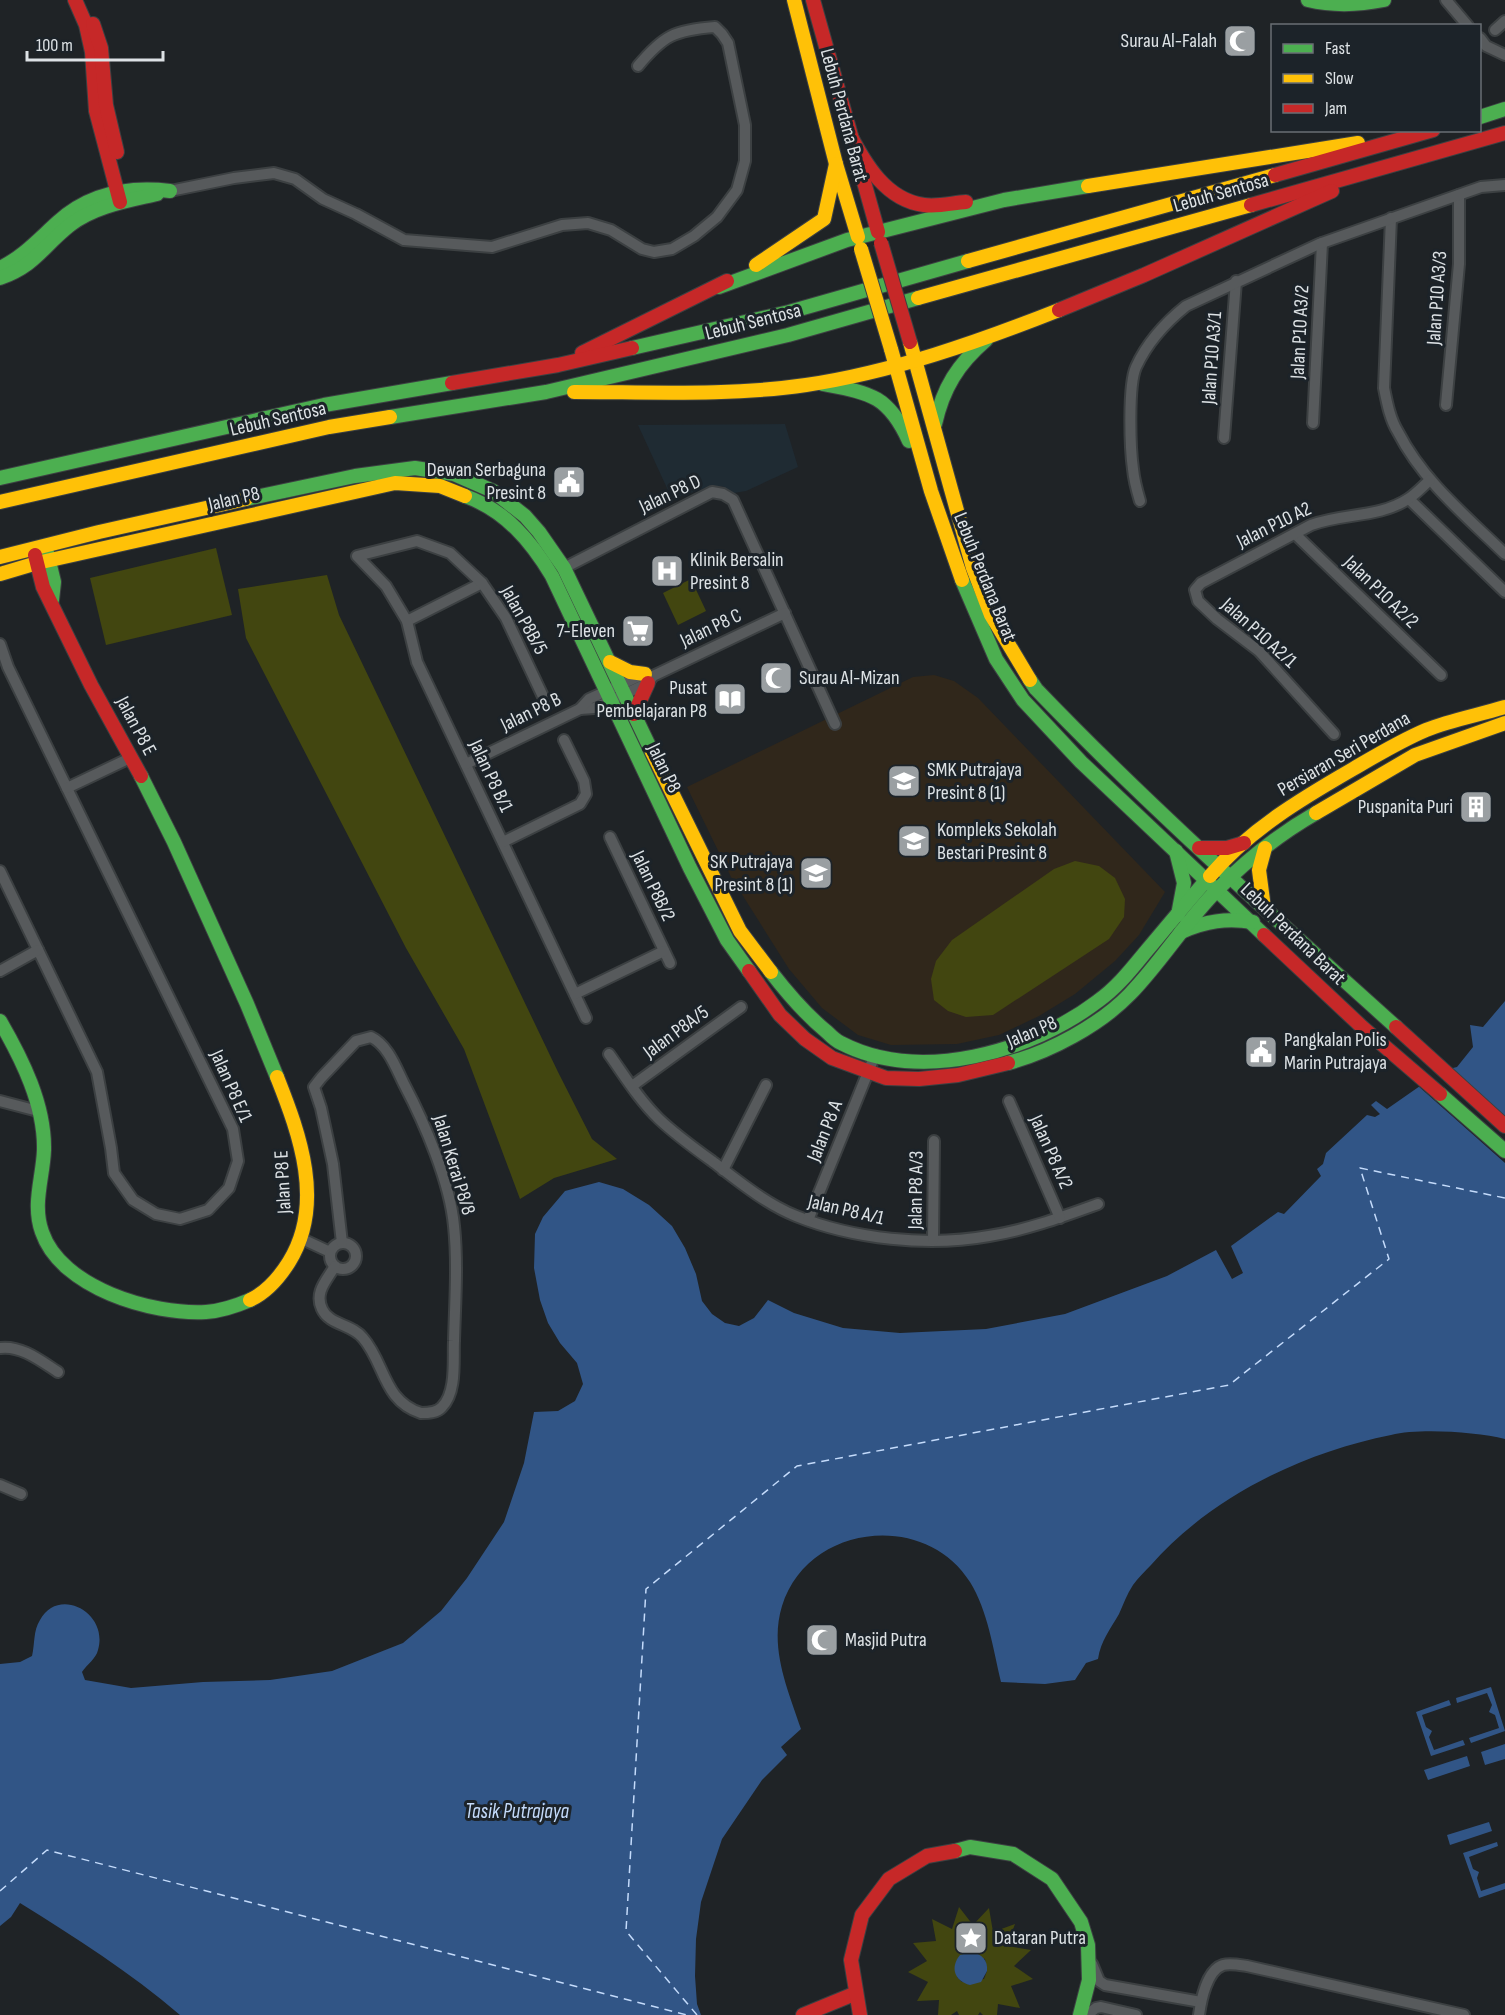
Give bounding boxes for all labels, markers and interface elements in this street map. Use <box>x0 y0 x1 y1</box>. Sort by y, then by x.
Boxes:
mosque icon: Surau Al-Falah <box>1222 23 1258 59</box>
scale bar <box>27 24 164 62</box>
legend <box>1271 24 1481 132</box>
place label: Surau Al-Falah <box>1121 29 1217 53</box>
text: 100 m <box>36 35 73 56</box>
text: Fast <box>1325 38 1351 59</box>
street label: Lebuh Perdana Barat <box>815 46 873 184</box>
text: Slow <box>1325 68 1354 89</box>
text: Jam <box>1324 98 1347 119</box>
street label: Lebuh Sentosa <box>1171 168 1271 218</box>
street label: Jalan P10 A3/3 <box>1422 250 1452 347</box>
street label: Jalan P10 A3/2 <box>1286 284 1314 381</box>
street label: Lebuh Sentosa <box>703 299 803 345</box>
street label: Jalan P10 A3/1 <box>1197 311 1227 406</box>
street label: Lebuh Sentosa <box>228 396 328 442</box>
place label: Dewan Serbaguna Presint 8 <box>427 458 546 505</box>
public building icon: Dewan Serbaguna Presint 8 <box>551 464 587 500</box>
street label: Jalan P8 D <box>634 469 705 519</box>
street label: Jalan P8 <box>205 481 262 517</box>
street label: Jalan P10 A2 <box>1232 497 1315 554</box>
street label: Lebuh Perdana Barat <box>948 509 1022 645</box>
place label: Klinik Bersalin Presint 8 <box>690 548 784 595</box>
street label: Jalan P10 A2/2 <box>1338 550 1423 633</box>
hospital icon: Klinik Bersalin Presint 8 <box>649 553 685 589</box>
street label: Jalan P8B/5 <box>495 581 553 659</box>
street label: Jalan P10 A2/1 <box>1216 592 1302 673</box>
street label: Jalan P8 C <box>676 603 746 653</box>
supermarket icon: 7-Eleven <box>620 613 656 649</box>
place label: 7-Eleven <box>557 619 615 643</box>
mosque icon: Surau Al-Mizan <box>758 660 794 696</box>
place label: Surau Al-Mizan <box>799 666 900 690</box>
place label: Pusat Pembelajaran P8 <box>597 676 707 723</box>
library icon: Pusat Pembelajaran P8 <box>712 681 748 717</box>
street label: Jalan P8 B <box>496 687 565 737</box>
street label: Jalan P8 E <box>110 691 162 760</box>
street label: Persiaran Seri Perdana <box>1274 706 1414 802</box>
street label: Jalan P8 B/1 <box>463 735 518 816</box>
street label: Jalan P8 <box>641 738 686 797</box>
place label: SMK Putrajaya Presint 8 (1) <box>927 758 1022 805</box>
school or university icon: SMK Putrajaya Presint 8 (1) <box>886 763 922 799</box>
building icon: Puspanita Puri <box>1458 789 1494 825</box>
place label: Puspanita Puri <box>1358 795 1453 819</box>
place label: Kompleks Sekolah Bestari Presint 8 <box>937 818 1057 865</box>
school or university icon: Kompleks Sekolah Bestari Presint 8 <box>896 823 932 859</box>
street label: Jalan P8B/2 <box>625 846 680 925</box>
place label: SK Putrajaya Presint 8 (1) <box>710 850 793 897</box>
school or university icon: SK Putrajaya Presint 8 (1) <box>798 855 834 891</box>
street label: Lebuh Perdana Barat <box>1235 878 1351 990</box>
street label: Jalan P8A/5 <box>638 1000 713 1064</box>
street label: Jalan P8 <box>1002 1011 1061 1054</box>
place label: Pangkalan Polis Marin Putrajaya <box>1284 1028 1387 1075</box>
public building icon: Pangkalan Polis Marin Putrajaya <box>1243 1034 1279 1070</box>
street label: Jalan P8 E/1 <box>204 1045 258 1126</box>
street label: Jalan P8 A <box>802 1096 848 1166</box>
street label: Jalan P8 A/2 <box>1024 1110 1078 1193</box>
street label: Jalan Kerai P8/8 <box>427 1111 481 1218</box>
street label: Jalan P8 E <box>269 1150 297 1215</box>
street label: Jalan P8 A/3 <box>903 1150 929 1231</box>
street label: Jalan P8 A/1 <box>805 1189 886 1230</box>
mosque icon: Masjid Putra <box>804 1622 840 1658</box>
place label: Masjid Putra <box>845 1628 927 1652</box>
water label: Tasik Putrajaya <box>465 1799 569 1824</box>
place icon: Dataran Putra <box>953 1920 989 1956</box>
place label: Dataran Putra <box>994 1926 1086 1950</box>

